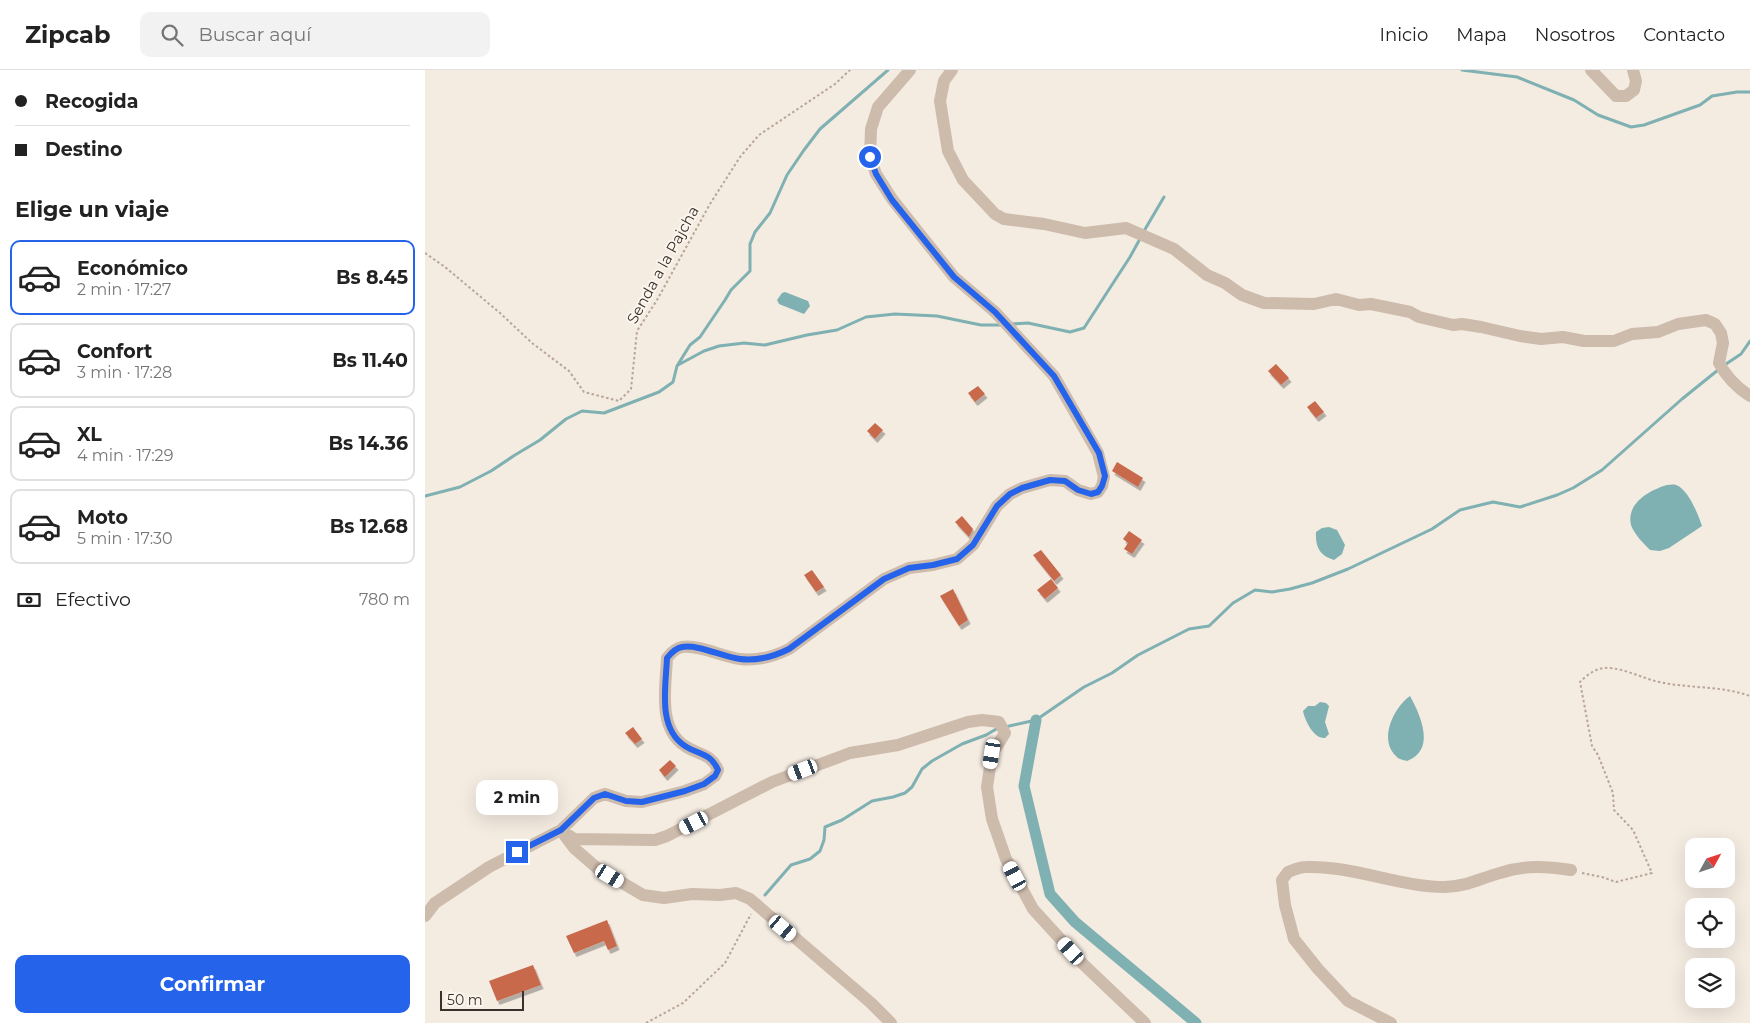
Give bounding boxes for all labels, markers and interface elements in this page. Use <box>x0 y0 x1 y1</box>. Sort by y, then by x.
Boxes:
search box <box>140 12 490 57</box>
text: Zipcab <box>25 20 110 49</box>
icon: search <box>158 21 186 49</box>
text: Buscar aquí <box>198 23 311 46</box>
text: Inicio <box>1380 24 1428 46</box>
text: Mapa <box>1456 24 1507 46</box>
text: Nosotros <box>1535 24 1615 46</box>
text: Contacto <box>1643 24 1725 46</box>
text: Recogida <box>45 90 138 113</box>
text: Destino <box>45 138 122 161</box>
route start <box>859 146 881 168</box>
text: Elige un viaje <box>15 196 169 223</box>
street label: Senda a la Pajcha <box>622 203 703 327</box>
icon: car <box>17 255 62 300</box>
text: Económico <box>77 257 188 280</box>
text: Bs 8.45 <box>336 266 408 289</box>
text: 2 min · 17:27 <box>77 280 172 299</box>
icon: car <box>17 338 62 383</box>
text: Confort <box>77 340 152 363</box>
text: Bs 11.40 <box>332 349 408 372</box>
text: 3 min · 17:28 <box>77 363 172 382</box>
icon: car <box>17 421 62 466</box>
text: XL <box>77 423 102 446</box>
text: Bs 14.36 <box>329 432 408 455</box>
text: 4 min · 17:29 <box>77 446 173 465</box>
icon: car <box>17 504 62 549</box>
text: Moto <box>77 506 128 529</box>
text: Bs 12.68 <box>330 515 408 538</box>
text: 5 min · 17:30 <box>77 529 173 548</box>
icon: cash <box>15 586 43 614</box>
text: Efectivo <box>55 588 131 611</box>
text: 780 m <box>359 590 410 609</box>
car <box>982 738 1001 770</box>
car <box>786 758 819 782</box>
callout: 2 min <box>476 780 558 814</box>
text: 2 min <box>494 788 540 807</box>
car <box>677 810 710 836</box>
north arrow <box>1685 838 1735 888</box>
map controls <box>1685 838 1735 1008</box>
route end <box>506 841 528 863</box>
car <box>1001 859 1028 893</box>
car <box>593 862 626 890</box>
button: locate <box>1685 898 1735 948</box>
car <box>766 913 799 943</box>
car <box>1055 935 1086 967</box>
button: Confirmar <box>15 955 410 1013</box>
button: layers <box>1685 958 1735 1008</box>
scale bar <box>440 988 524 1011</box>
text: 50 m <box>447 991 483 1009</box>

